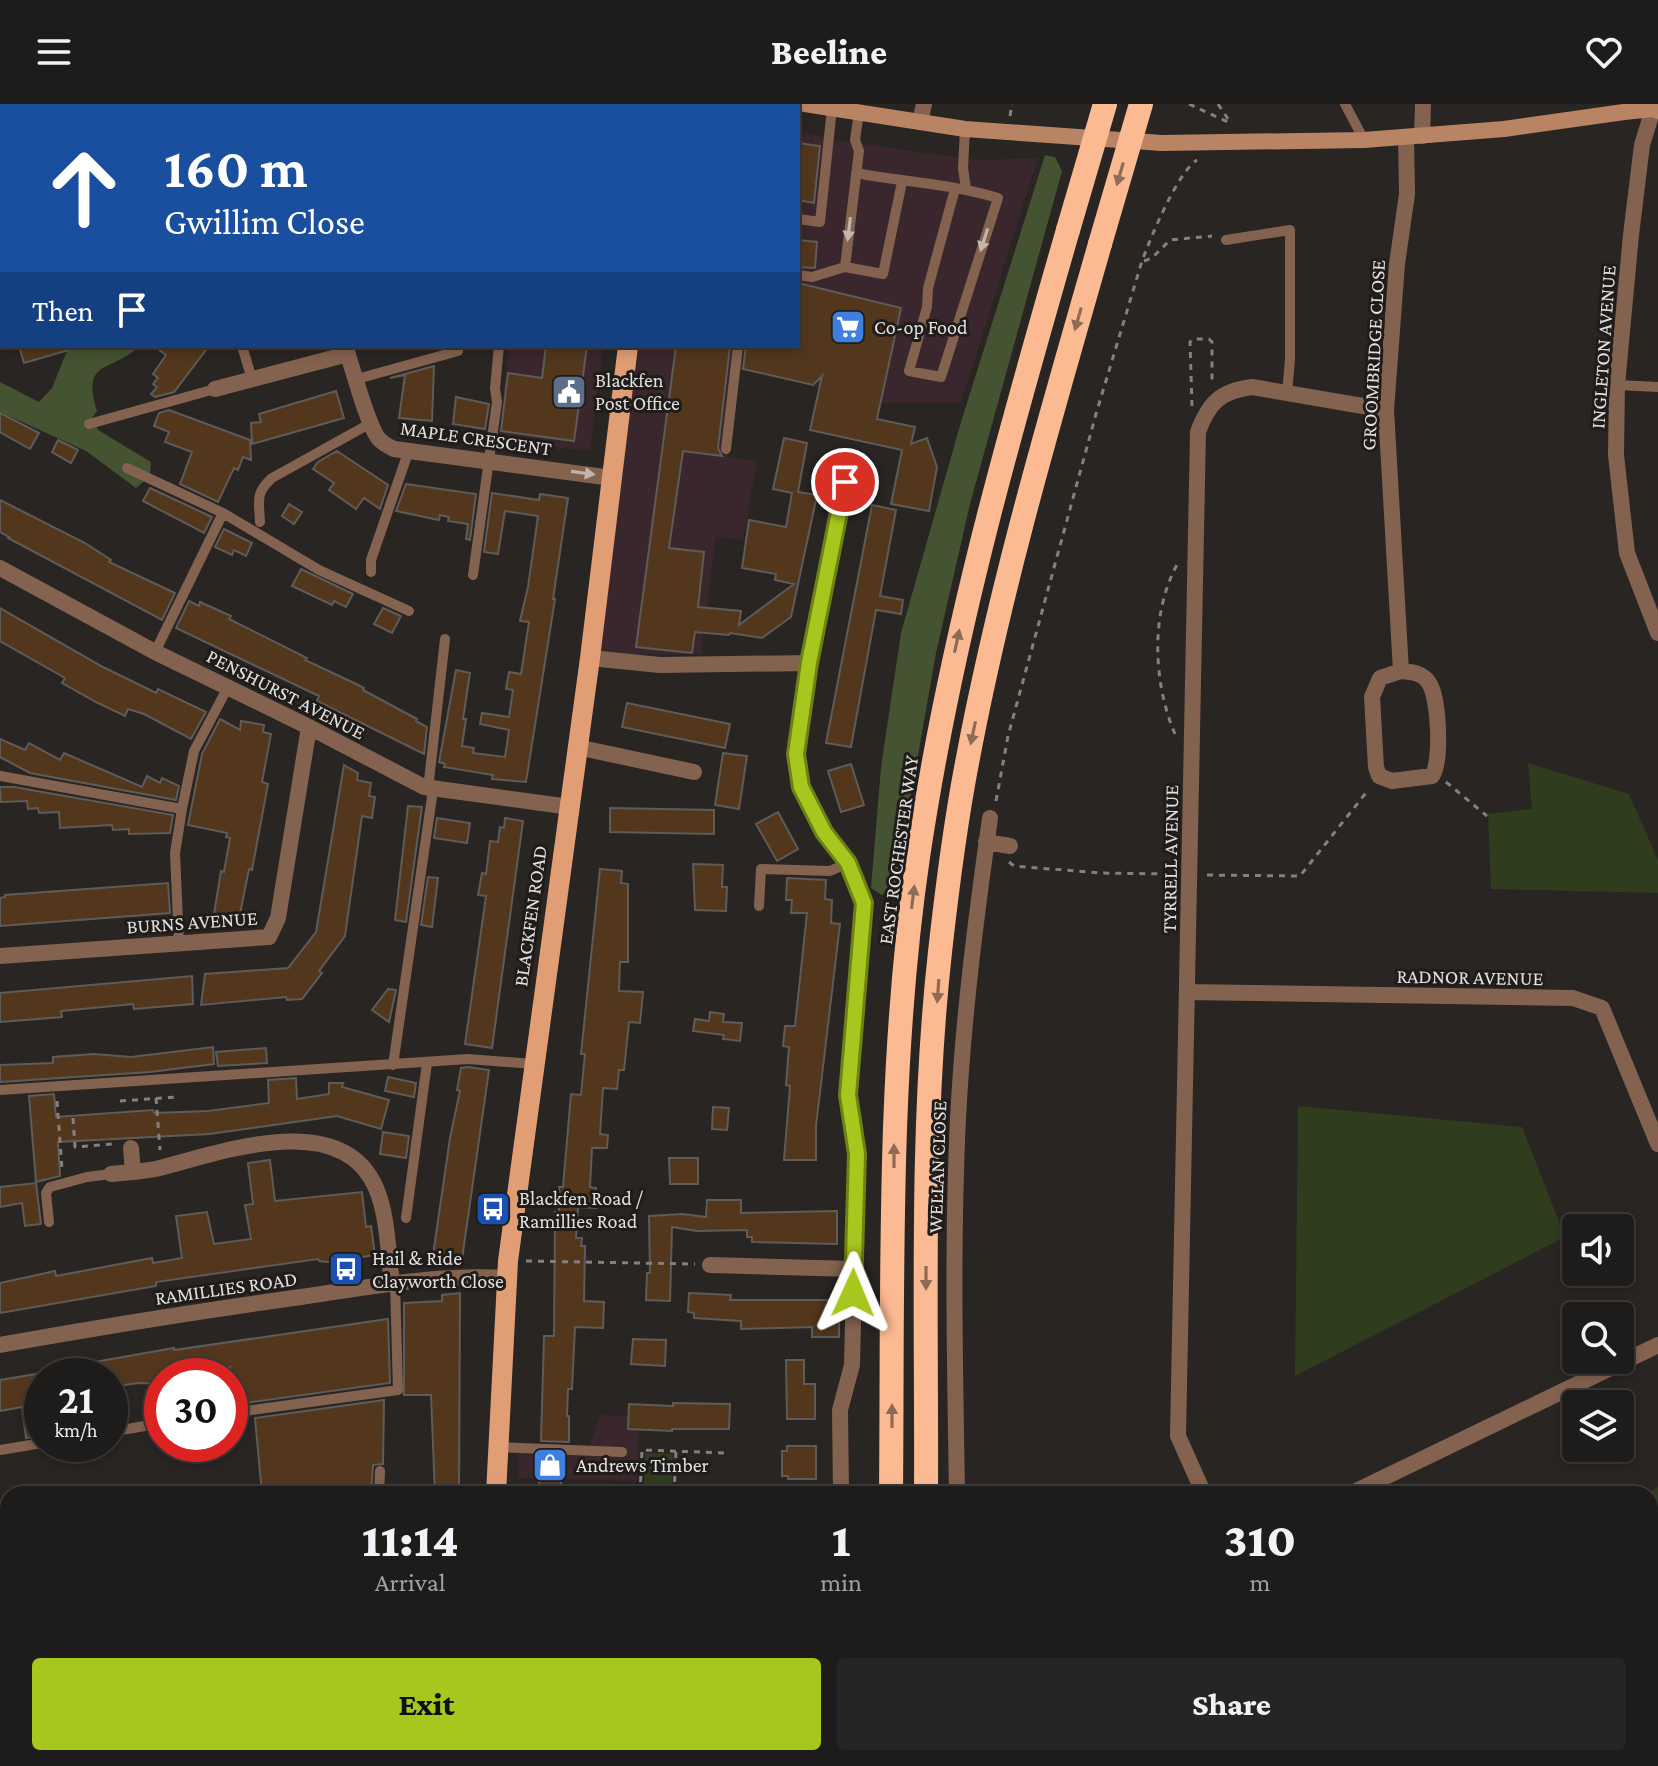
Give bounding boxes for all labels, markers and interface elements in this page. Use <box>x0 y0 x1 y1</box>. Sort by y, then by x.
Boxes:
icon: menu <box>32 30 76 74</box>
icon: heart <box>1582 30 1626 74</box>
text: Beeline <box>771 32 887 72</box>
icon: ahead <box>32 136 136 240</box>
text: 160 m <box>164 137 308 199</box>
one-way arrow <box>1113 162 1126 186</box>
text: Gwillim Close <box>164 202 365 242</box>
one-way arrow <box>843 217 856 242</box>
one-way arrow <box>978 229 990 253</box>
street label: GROOMBRIDGE CLOSE <box>1357 259 1389 451</box>
street label: INGLETON AVENUE <box>1586 264 1620 430</box>
icon: arrive <box>110 288 154 332</box>
text: Then <box>32 294 94 327</box>
one-way arrow <box>1072 306 1084 331</box>
supermarket icon: Co-op Food <box>829 308 867 346</box>
place label: Co-op Food <box>874 316 968 339</box>
place label: Blackfen Post Office <box>595 369 680 414</box>
public building icon: Blackfen Post Office <box>550 373 588 411</box>
street label: MAPLE CRESCENT <box>399 417 553 460</box>
pin <box>811 448 879 516</box>
icon: arrive <box>823 460 867 504</box>
one-way arrow <box>571 467 596 480</box>
one-way arrow <box>951 628 964 653</box>
street label: PENSHURST AVENUE <box>203 645 369 743</box>
one-way arrow <box>966 721 979 746</box>
street label: EAST ROCHESTER WAY <box>874 754 922 946</box>
street label: TYRRELL AVENUE <box>1158 784 1182 933</box>
street label: BLACKFEN ROAD <box>509 844 551 988</box>
one-way arrow <box>907 884 920 909</box>
street label: BURNS AVENUE <box>126 906 259 938</box>
street label: RADNOR AVENUE <box>1396 965 1544 989</box>
one-way arrow <box>931 979 944 1004</box>
street label: WELLAN CLOSE <box>924 1100 950 1234</box>
one-way arrow <box>888 1143 900 1168</box>
place label: Blackfen Road / Ramillies Road <box>519 1187 644 1232</box>
bus stop icon: Blackfen Road / Ramillies Road <box>474 1190 512 1228</box>
map controls <box>1562 1214 1634 1462</box>
button: sound <box>1562 1214 1634 1286</box>
place label: Hail & Ride Clayworth Close <box>372 1247 504 1293</box>
bus stop icon: Hail & Ride Clayworth Close <box>327 1250 365 1288</box>
position arrow <box>811 1251 895 1335</box>
one-way arrow <box>920 1266 932 1291</box>
street label: RAMILLIES ROAD <box>153 1267 299 1309</box>
button: search <box>1562 1302 1634 1374</box>
speed limit sign: 30 <box>144 1358 248 1462</box>
text: 21 <box>58 1377 94 1422</box>
button: layers <box>1562 1390 1634 1462</box>
one-way arrow <box>886 1403 898 1428</box>
text: km/h <box>54 1419 98 1441</box>
shop icon: Andrews Timber <box>531 1446 569 1484</box>
place label: Andrews Timber <box>576 1454 709 1476</box>
text: 11:14 <box>362 1513 459 1566</box>
text: 1 <box>832 1513 851 1566</box>
text: 310 <box>1224 1513 1296 1566</box>
text: Arrival <box>375 1568 446 1597</box>
text: min <box>820 1568 862 1597</box>
text: m <box>1250 1568 1270 1597</box>
button: Exit <box>32 1658 821 1750</box>
button: Share <box>837 1658 1626 1750</box>

